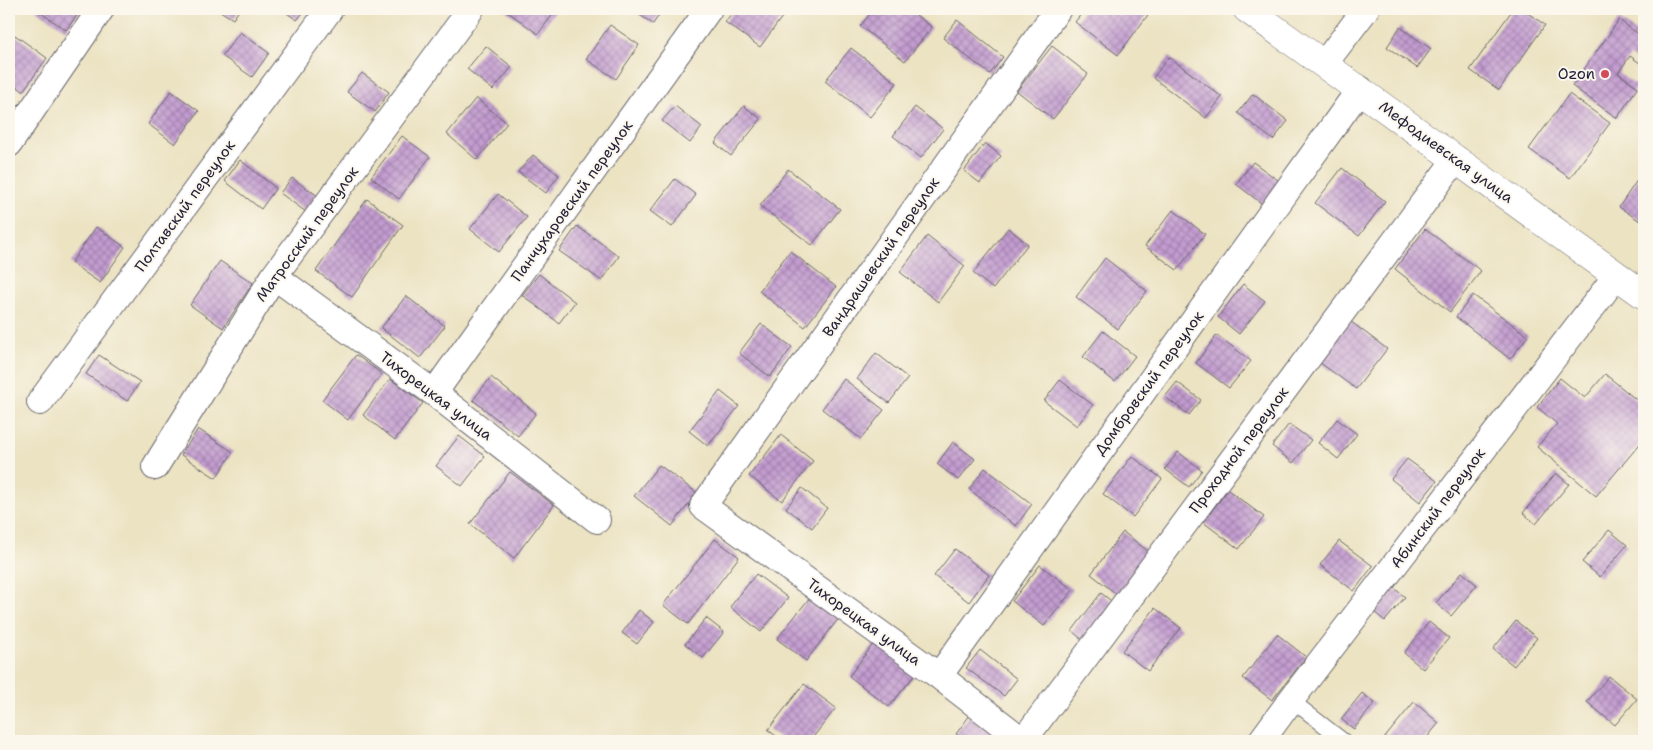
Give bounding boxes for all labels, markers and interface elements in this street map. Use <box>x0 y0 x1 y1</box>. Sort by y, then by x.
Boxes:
place label: Ozon <box>1558 64 1595 84</box>
marker: Ozon <box>1599 68 1611 80</box>
street label: Мефодиевская улица <box>1375 96 1518 208</box>
street label: Панчухаровский переулок <box>507 116 637 286</box>
street label: Полтавский переулок <box>130 136 240 276</box>
street label: Матросский переулок <box>251 162 363 306</box>
street label: Вандрашевский переулок <box>818 173 944 341</box>
street label: Домбровский переулок <box>1090 307 1208 459</box>
street label: Тихорецкая улица <box>376 347 497 445</box>
street label: Проходной переулок <box>1185 383 1293 517</box>
street label: Абинский переулок <box>1386 444 1490 572</box>
street label: Тихорецкая улица <box>803 574 925 670</box>

